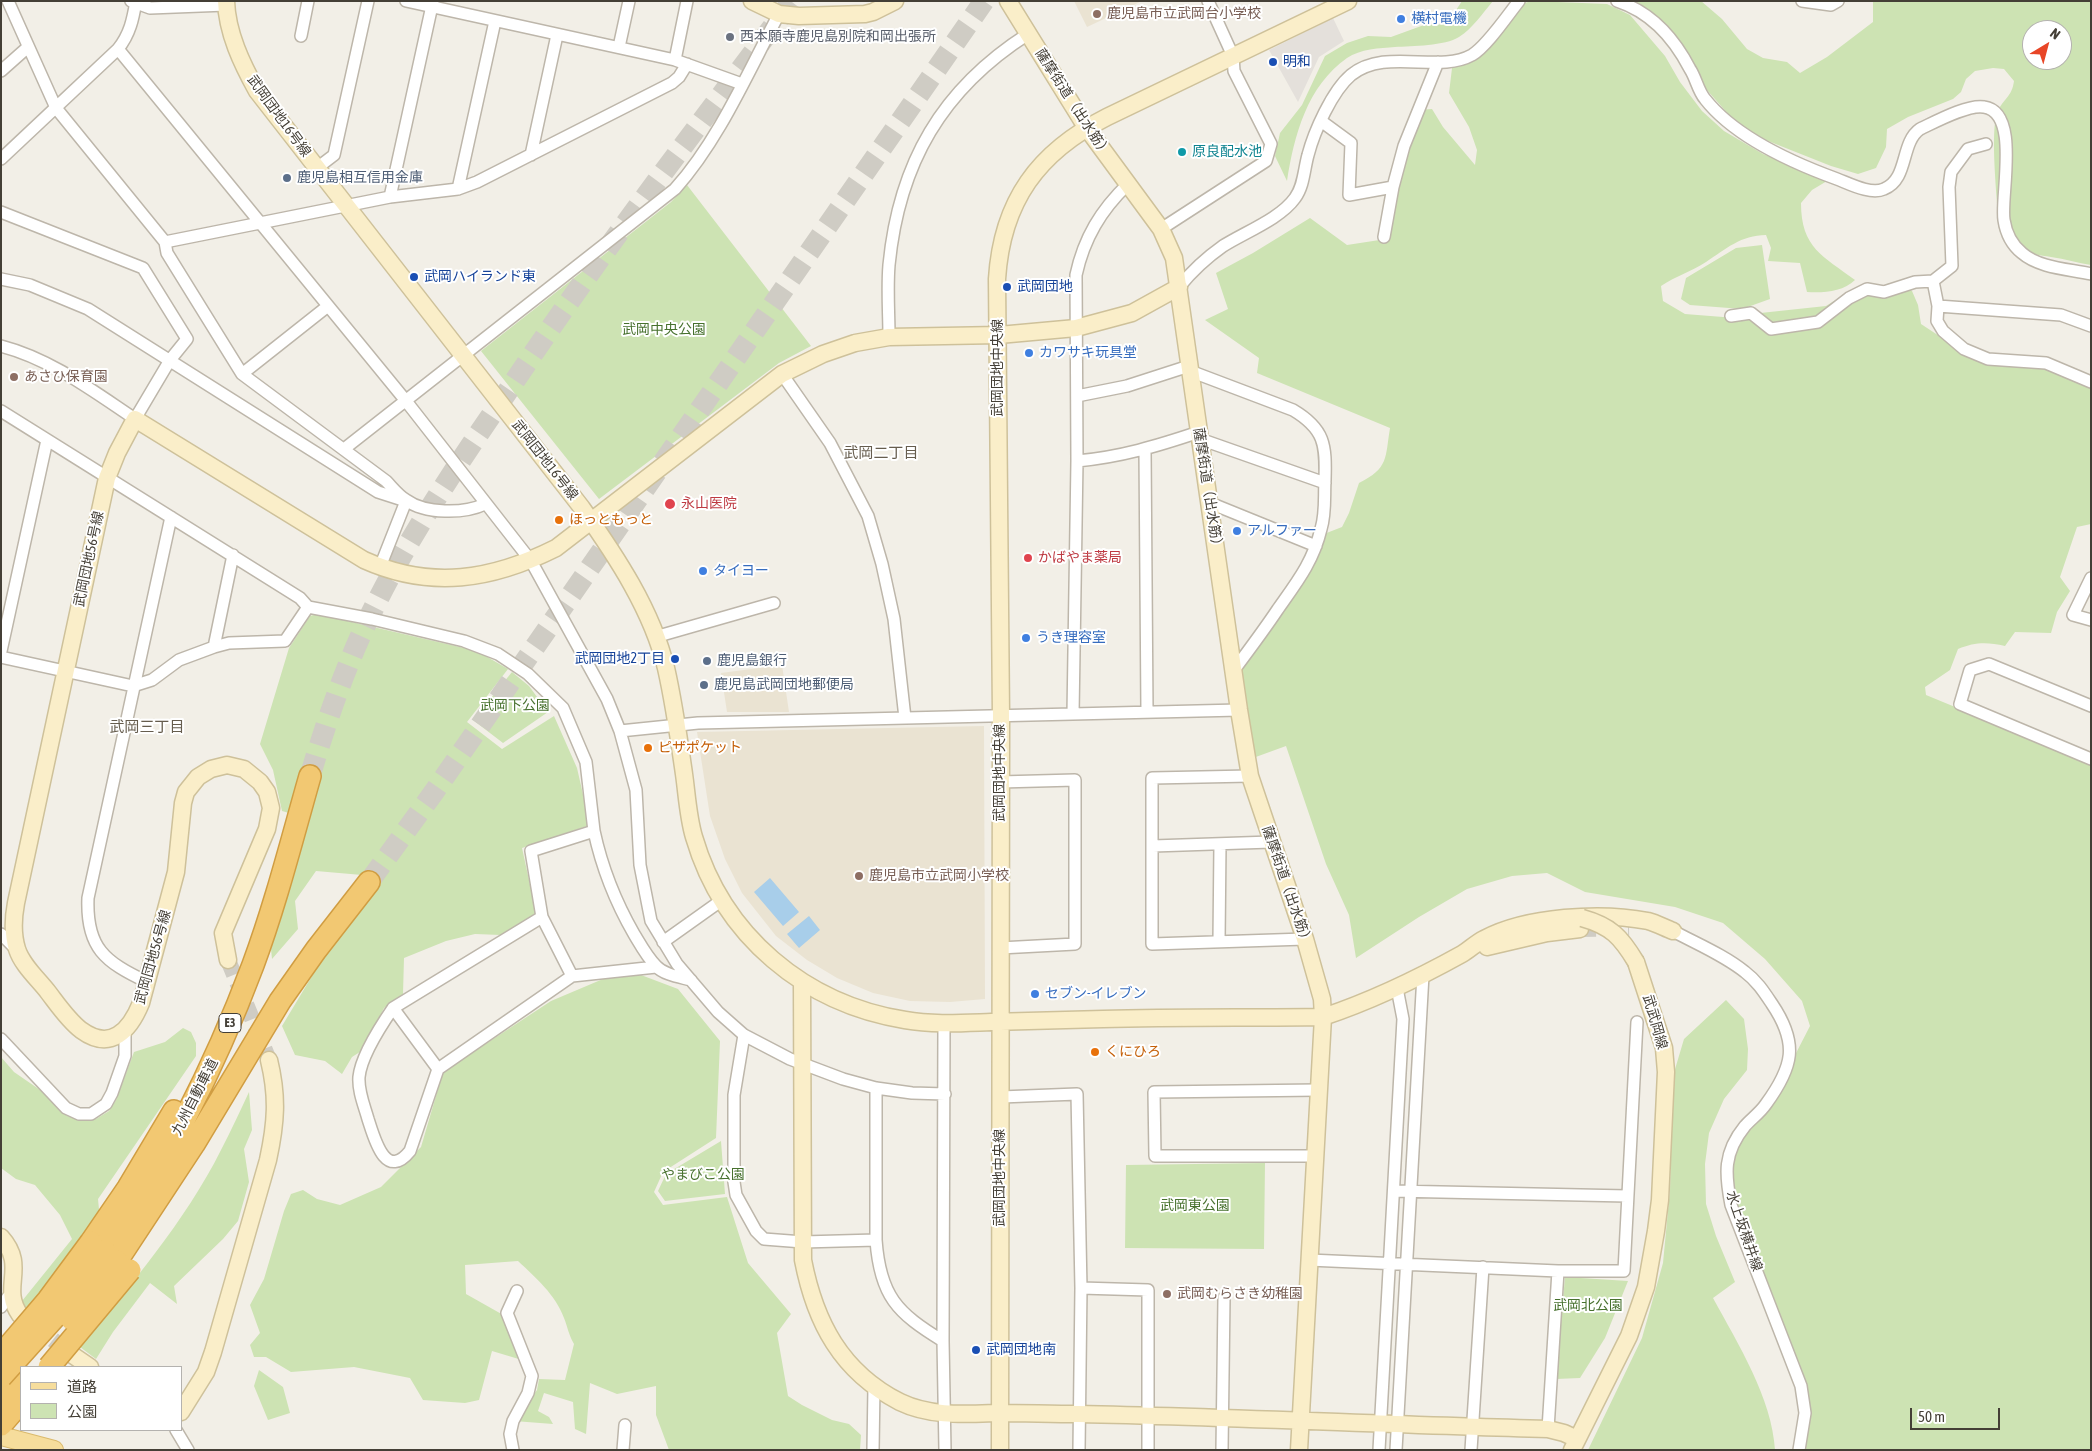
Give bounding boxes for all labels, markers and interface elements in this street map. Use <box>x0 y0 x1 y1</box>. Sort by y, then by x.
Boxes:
place label: 鹿児島市立武岡台小学校 <box>1107 6 1261 22</box>
marker: 鹿児島市立武岡台小学校 <box>1091 8 1103 20</box>
place label: 横村電機 <box>1411 11 1467 27</box>
marker: 横村電機 <box>1395 13 1407 25</box>
north arrow <box>2022 20 2072 70</box>
text: N <box>2047 25 2064 43</box>
place label: 西本願寺鹿児島別院和岡出張所 <box>740 29 936 45</box>
marker: 西本願寺鹿児島別院和岡出張所 <box>724 31 736 43</box>
street label: 薩摩街道（出水筋） <box>1032 46 1114 160</box>
place label: 明和 <box>1283 54 1311 70</box>
marker: 明和 <box>1267 56 1279 68</box>
street label: 武岡団地16号線 <box>244 72 314 160</box>
place label: 原良配水池 <box>1192 144 1262 160</box>
marker: 原良配水池 <box>1176 146 1188 158</box>
place label: 鹿児島相互信用金庫 <box>297 170 423 186</box>
marker: 鹿児島相互信用金庫 <box>281 172 293 184</box>
place label: 武岡ハイランド東 <box>424 269 536 285</box>
marker: 武岡ハイランド東 <box>408 271 420 283</box>
place label: 武岡団地 <box>1017 279 1073 295</box>
marker: 武岡団地 <box>1001 281 1013 293</box>
street label: 武岡団地中央線 <box>990 319 1006 417</box>
park label: 武岡中央公園 <box>622 322 706 338</box>
place label: カワサキ玩具堂 <box>1039 345 1137 361</box>
marker: カワサキ玩具堂 <box>1023 347 1035 359</box>
place label: あさひ保育園 <box>24 369 108 385</box>
marker: あさひ保育園 <box>8 371 20 383</box>
street label: 武岡団地16号線 <box>508 417 582 503</box>
street label: 薩摩街道（出水筋） <box>1190 426 1226 554</box>
district label: 武岡二丁目 <box>844 444 918 462</box>
place label: 永山医院 <box>681 496 737 512</box>
marker: 永山医院 <box>663 497 677 511</box>
street label: 武岡団地56号線 <box>71 510 107 608</box>
place label: ほっともっと <box>569 512 653 528</box>
marker: ほっともっと <box>553 514 565 526</box>
place label: アルファー <box>1247 523 1317 539</box>
marker: アルファー <box>1231 525 1243 537</box>
place label: かばやま薬局 <box>1038 550 1122 566</box>
marker: かばやま薬局 <box>1022 552 1034 564</box>
place label: タイヨー <box>713 563 769 579</box>
marker: タイヨー <box>697 565 709 577</box>
place label: うき理容室 <box>1036 630 1106 646</box>
marker: うき理容室 <box>1020 632 1032 644</box>
place label: 武岡団地2丁目 <box>574 651 665 667</box>
marker: 武岡団地2丁目 <box>669 653 681 665</box>
place label: 鹿児島銀行 <box>717 653 787 669</box>
marker: 鹿児島銀行 <box>701 655 713 667</box>
place label: 鹿児島武岡団地郵便局 <box>714 677 854 693</box>
marker: 鹿児島武岡団地郵便局 <box>698 679 710 691</box>
park label: 武岡下公園 <box>480 698 550 714</box>
district label: 武岡三丁目 <box>110 718 184 736</box>
street label: 武岡団地中央線 <box>992 724 1008 822</box>
place label: ピザポケット <box>658 740 742 756</box>
marker: ピザポケット <box>642 742 654 754</box>
street label: 薩摩街道（出水筋） <box>1259 824 1315 948</box>
place label: 鹿児島市立武岡小学校 <box>869 868 1009 884</box>
marker: 鹿児島市立武岡小学校 <box>853 870 865 882</box>
street label: 武岡団地56号線 <box>132 908 174 1006</box>
place label: セブン-イレブン <box>1045 986 1146 1002</box>
marker: セブン-イレブン <box>1029 988 1041 1000</box>
street label: 武武岡線 <box>1639 993 1671 1051</box>
road number: E3 <box>219 1014 241 1032</box>
place label: くにひろ <box>1105 1044 1161 1060</box>
marker: くにひろ <box>1089 1046 1101 1058</box>
street label: 九州自動車道 <box>168 1056 222 1138</box>
street label: 武岡団地中央線 <box>992 1129 1008 1227</box>
park label: やまびこ公園 <box>661 1167 745 1183</box>
street label: 水上坂横井線 <box>1722 1189 1766 1273</box>
park label: 武岡東公園 <box>1160 1198 1230 1214</box>
place label: 武岡むらさき幼稚園 <box>1177 1286 1303 1302</box>
marker: 武岡むらさき幼稚園 <box>1161 1288 1173 1300</box>
park label: 武岡北公園 <box>1553 1298 1623 1314</box>
place label: 武岡団地南 <box>986 1342 1056 1358</box>
marker: 武岡団地南 <box>970 1344 982 1356</box>
legend <box>20 1366 182 1431</box>
text: 道路 <box>67 1378 97 1395</box>
scale bar <box>1912 1398 2002 1430</box>
text: 公園 <box>67 1403 97 1420</box>
text: 50 m <box>1918 1408 1945 1425</box>

